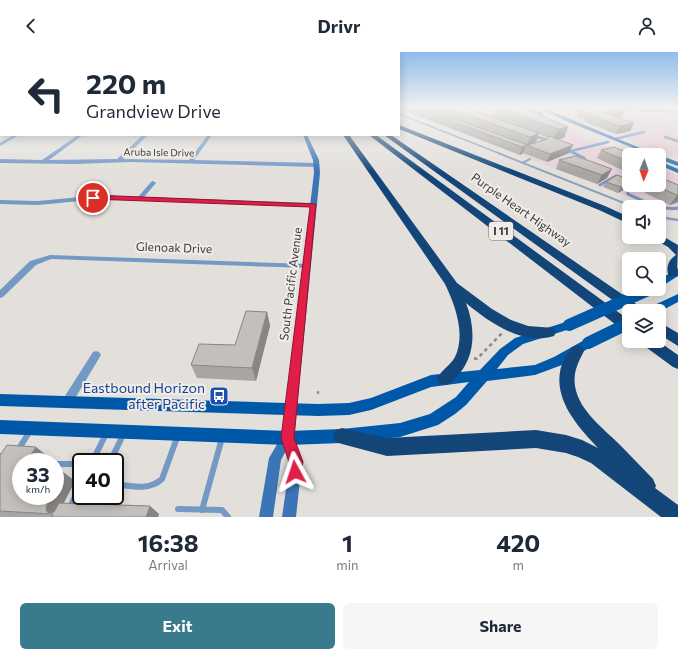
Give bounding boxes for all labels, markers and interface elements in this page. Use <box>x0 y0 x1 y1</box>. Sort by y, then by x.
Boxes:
icon: back <box>20 15 42 37</box>
text: Drivr <box>318 15 360 37</box>
icon: person <box>636 15 658 37</box>
text: 220 m <box>86 66 166 100</box>
icon: left <box>20 68 72 120</box>
text: Grandview Drive <box>86 100 221 122</box>
street label: Aruba Isle Drive <box>124 145 194 159</box>
north arrow <box>622 148 666 192</box>
map controls <box>622 148 666 348</box>
street label: Purple Heart Highway <box>469 169 574 249</box>
pin <box>76 181 110 215</box>
icon: arrive <box>82 187 104 209</box>
button: sound <box>622 200 666 244</box>
road number: I 11 <box>489 222 513 240</box>
street label: South Pacific Avenue <box>276 227 304 341</box>
street label: Glenoak Drive <box>136 239 212 255</box>
button: search <box>622 252 666 296</box>
button: layers <box>622 304 666 348</box>
place label: Eastbound Horizon after Pacific <box>83 379 205 412</box>
bus stop icon: Eastbound Horizon after Pacific <box>208 385 230 407</box>
position arrow <box>274 451 316 493</box>
speed limit sign: 40 <box>72 453 124 505</box>
text: 33 <box>26 462 50 486</box>
text: km/h <box>26 483 50 495</box>
text: 16:38 <box>138 528 199 557</box>
text: 1 <box>342 528 353 557</box>
text: 420 <box>496 528 540 557</box>
text: Arrival <box>149 557 188 573</box>
text: min <box>336 557 358 573</box>
text: m <box>513 557 524 573</box>
button: Exit <box>20 603 335 649</box>
button: Share <box>343 603 658 649</box>

